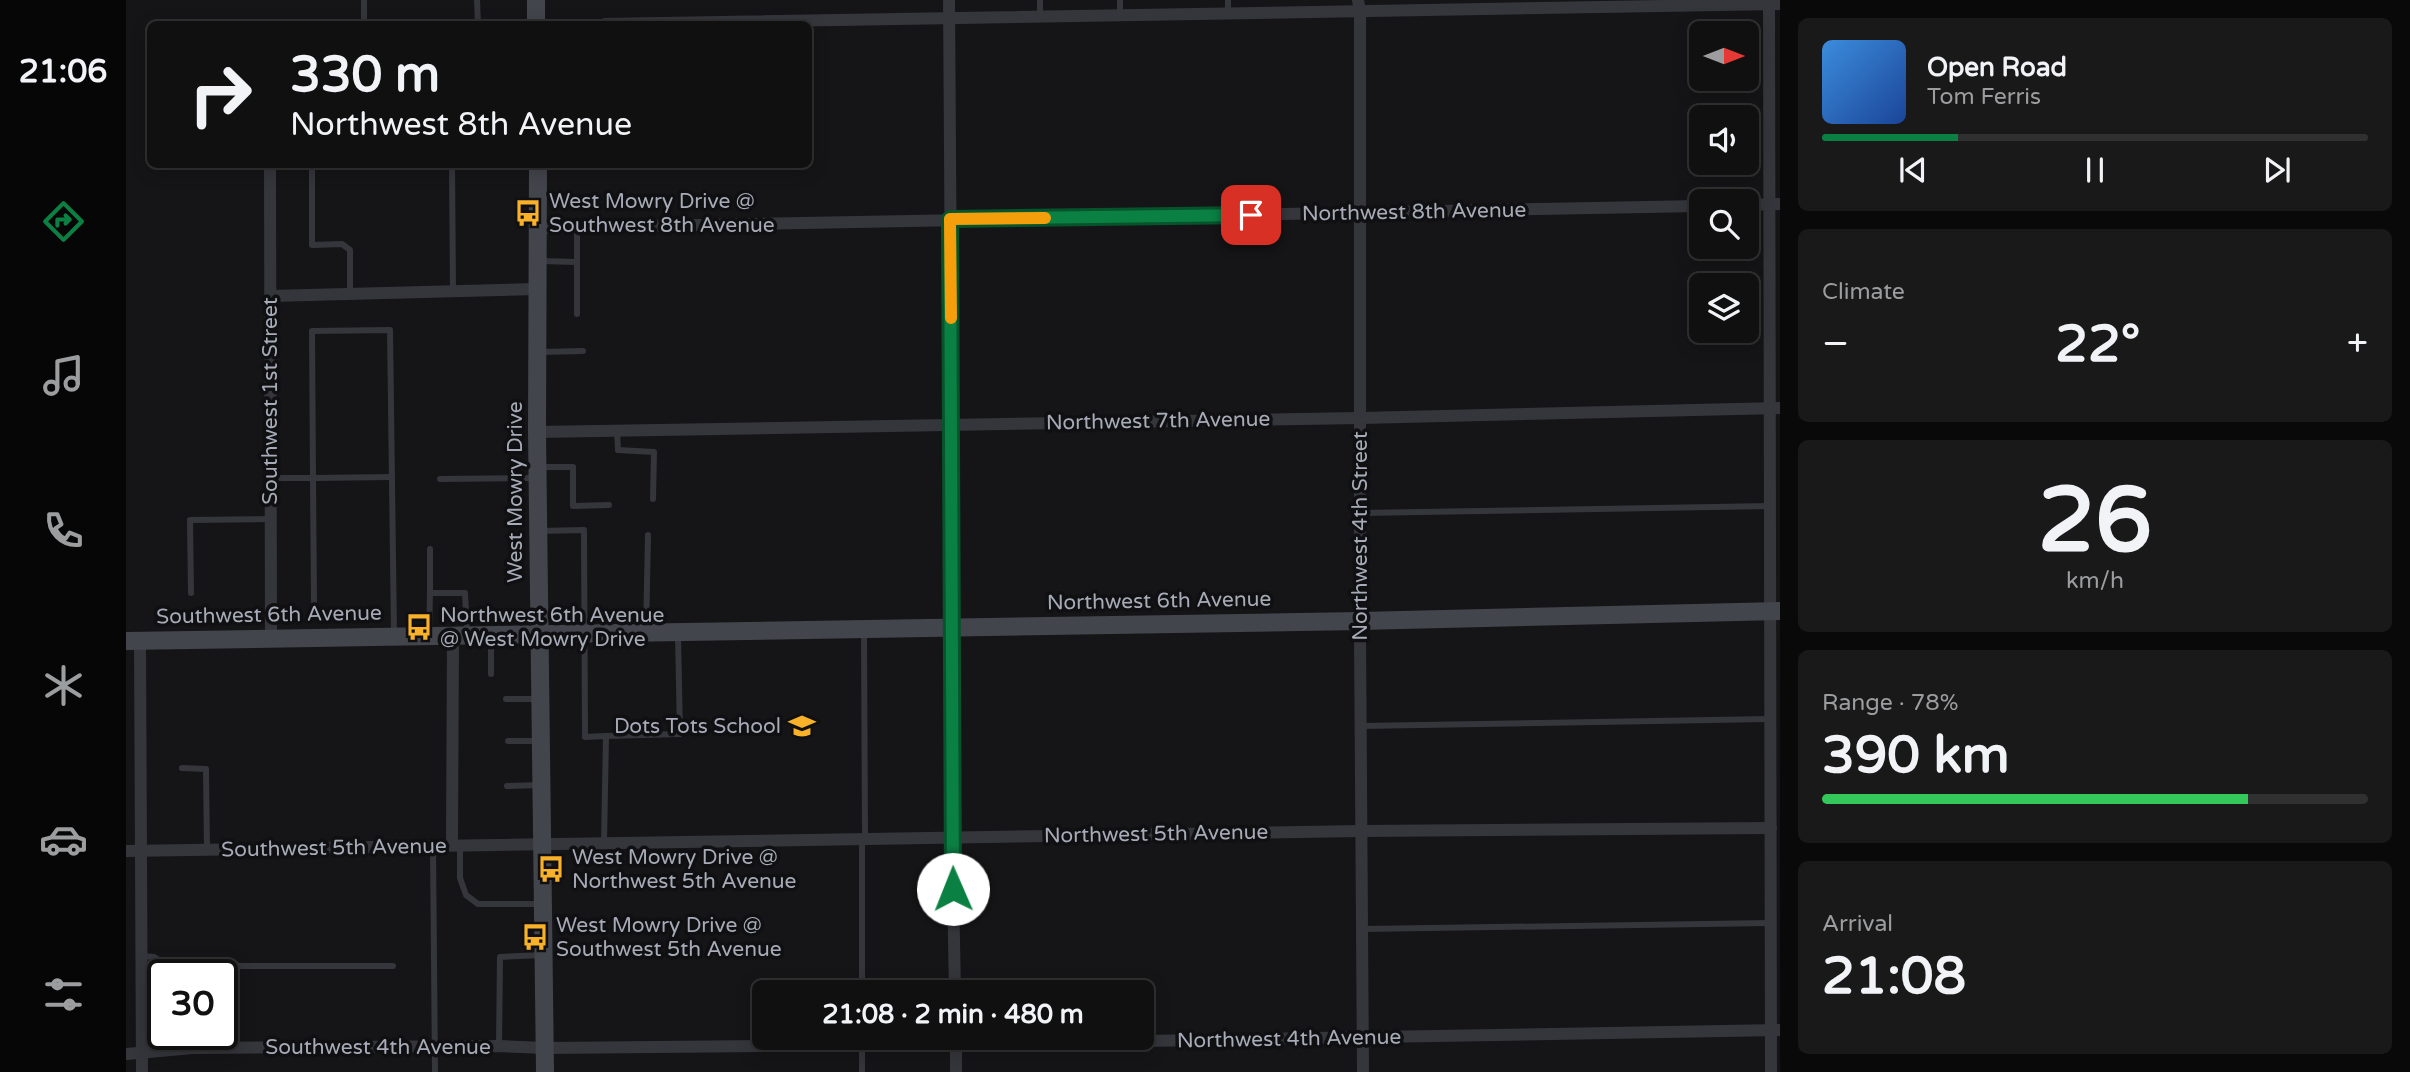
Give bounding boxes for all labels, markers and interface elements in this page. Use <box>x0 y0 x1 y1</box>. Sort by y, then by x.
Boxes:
north arrow <box>1689 21 1759 91</box>
map controls <box>1689 21 1759 343</box>
text: 330 m <box>290 46 440 105</box>
icon: right <box>175 49 266 140</box>
text: Open Road <box>1927 52 2067 83</box>
text: 21:06 <box>19 53 107 91</box>
text: Tom Ferris <box>1927 83 2041 111</box>
button: sound <box>1689 105 1759 175</box>
text: Northwest 8th Avenue <box>290 106 632 144</box>
icon: previous <box>1894 151 1932 189</box>
icon: pause <box>2076 151 2114 189</box>
icon: next <box>2258 151 2296 189</box>
pin <box>1221 185 1281 245</box>
place label: West Mowry Drive @ Southwest 8th Avenue <box>549 189 775 238</box>
button: search <box>1689 189 1759 259</box>
icon: arrive <box>1232 196 1270 234</box>
icon: directions <box>39 197 88 246</box>
bus stop icon: West Mowry Drive @ Southwest 8th Avenue <box>513 198 543 228</box>
street label: Northwest 8th Avenue <box>1302 198 1527 226</box>
button: layers <box>1689 273 1759 343</box>
text: Climate <box>1822 278 1905 306</box>
street label: Southwest 1st Street <box>258 297 283 505</box>
text: 22° <box>2055 313 2140 376</box>
text: − <box>1822 321 1849 367</box>
text: + <box>2347 321 2368 367</box>
icon: music <box>39 351 88 400</box>
street label: West Mowry Drive <box>503 401 528 583</box>
street label: Northwest 7th Avenue <box>1046 407 1271 435</box>
street label: Northwest 4th Street <box>1348 431 1373 641</box>
text: 26 <box>2038 466 2152 576</box>
icon: phone <box>39 506 88 555</box>
text: km/h <box>2066 567 2124 595</box>
street label: Northwest 6th Avenue <box>1047 587 1272 615</box>
street label: Southwest 6th Avenue <box>156 601 382 629</box>
place label: Northwest 6th Avenue @ West Mowry Drive <box>440 603 665 652</box>
bus stop icon: Northwest 6th Avenue @ West Mowry Drive <box>404 612 434 642</box>
icon: climate <box>39 661 88 710</box>
text: Range · 78% <box>1822 689 1958 717</box>
school or university icon: Dots Tots School <box>787 711 817 741</box>
place label: Dots Tots School <box>614 714 781 739</box>
text: 390 km <box>1822 724 2010 787</box>
icon: car <box>39 815 88 864</box>
street label: Northwest 5th Avenue <box>1044 820 1269 848</box>
street label: Southwest 5th Avenue <box>221 834 447 862</box>
place label: West Mowry Drive @ Northwest 5th Avenue <box>572 845 797 894</box>
position arrow <box>916 852 990 926</box>
bus stop icon: West Mowry Drive @ Northwest 5th Avenue <box>536 854 566 884</box>
text: Arrival <box>1822 910 1893 938</box>
place label: West Mowry Drive @ Southwest 5th Avenue <box>556 913 782 962</box>
bus stop icon: West Mowry Drive @ Southwest 5th Avenue <box>520 922 550 952</box>
text: 21:08 <box>1822 945 1966 1008</box>
speed limit sign: 30 <box>147 959 238 1050</box>
icon: filters <box>39 970 88 1019</box>
text: 21:08 · 2 min · 480 m <box>822 999 1084 1030</box>
street label: Northwest 4th Avenue <box>1177 1025 1402 1053</box>
street label: Southwest 4th Avenue <box>265 1035 491 1060</box>

